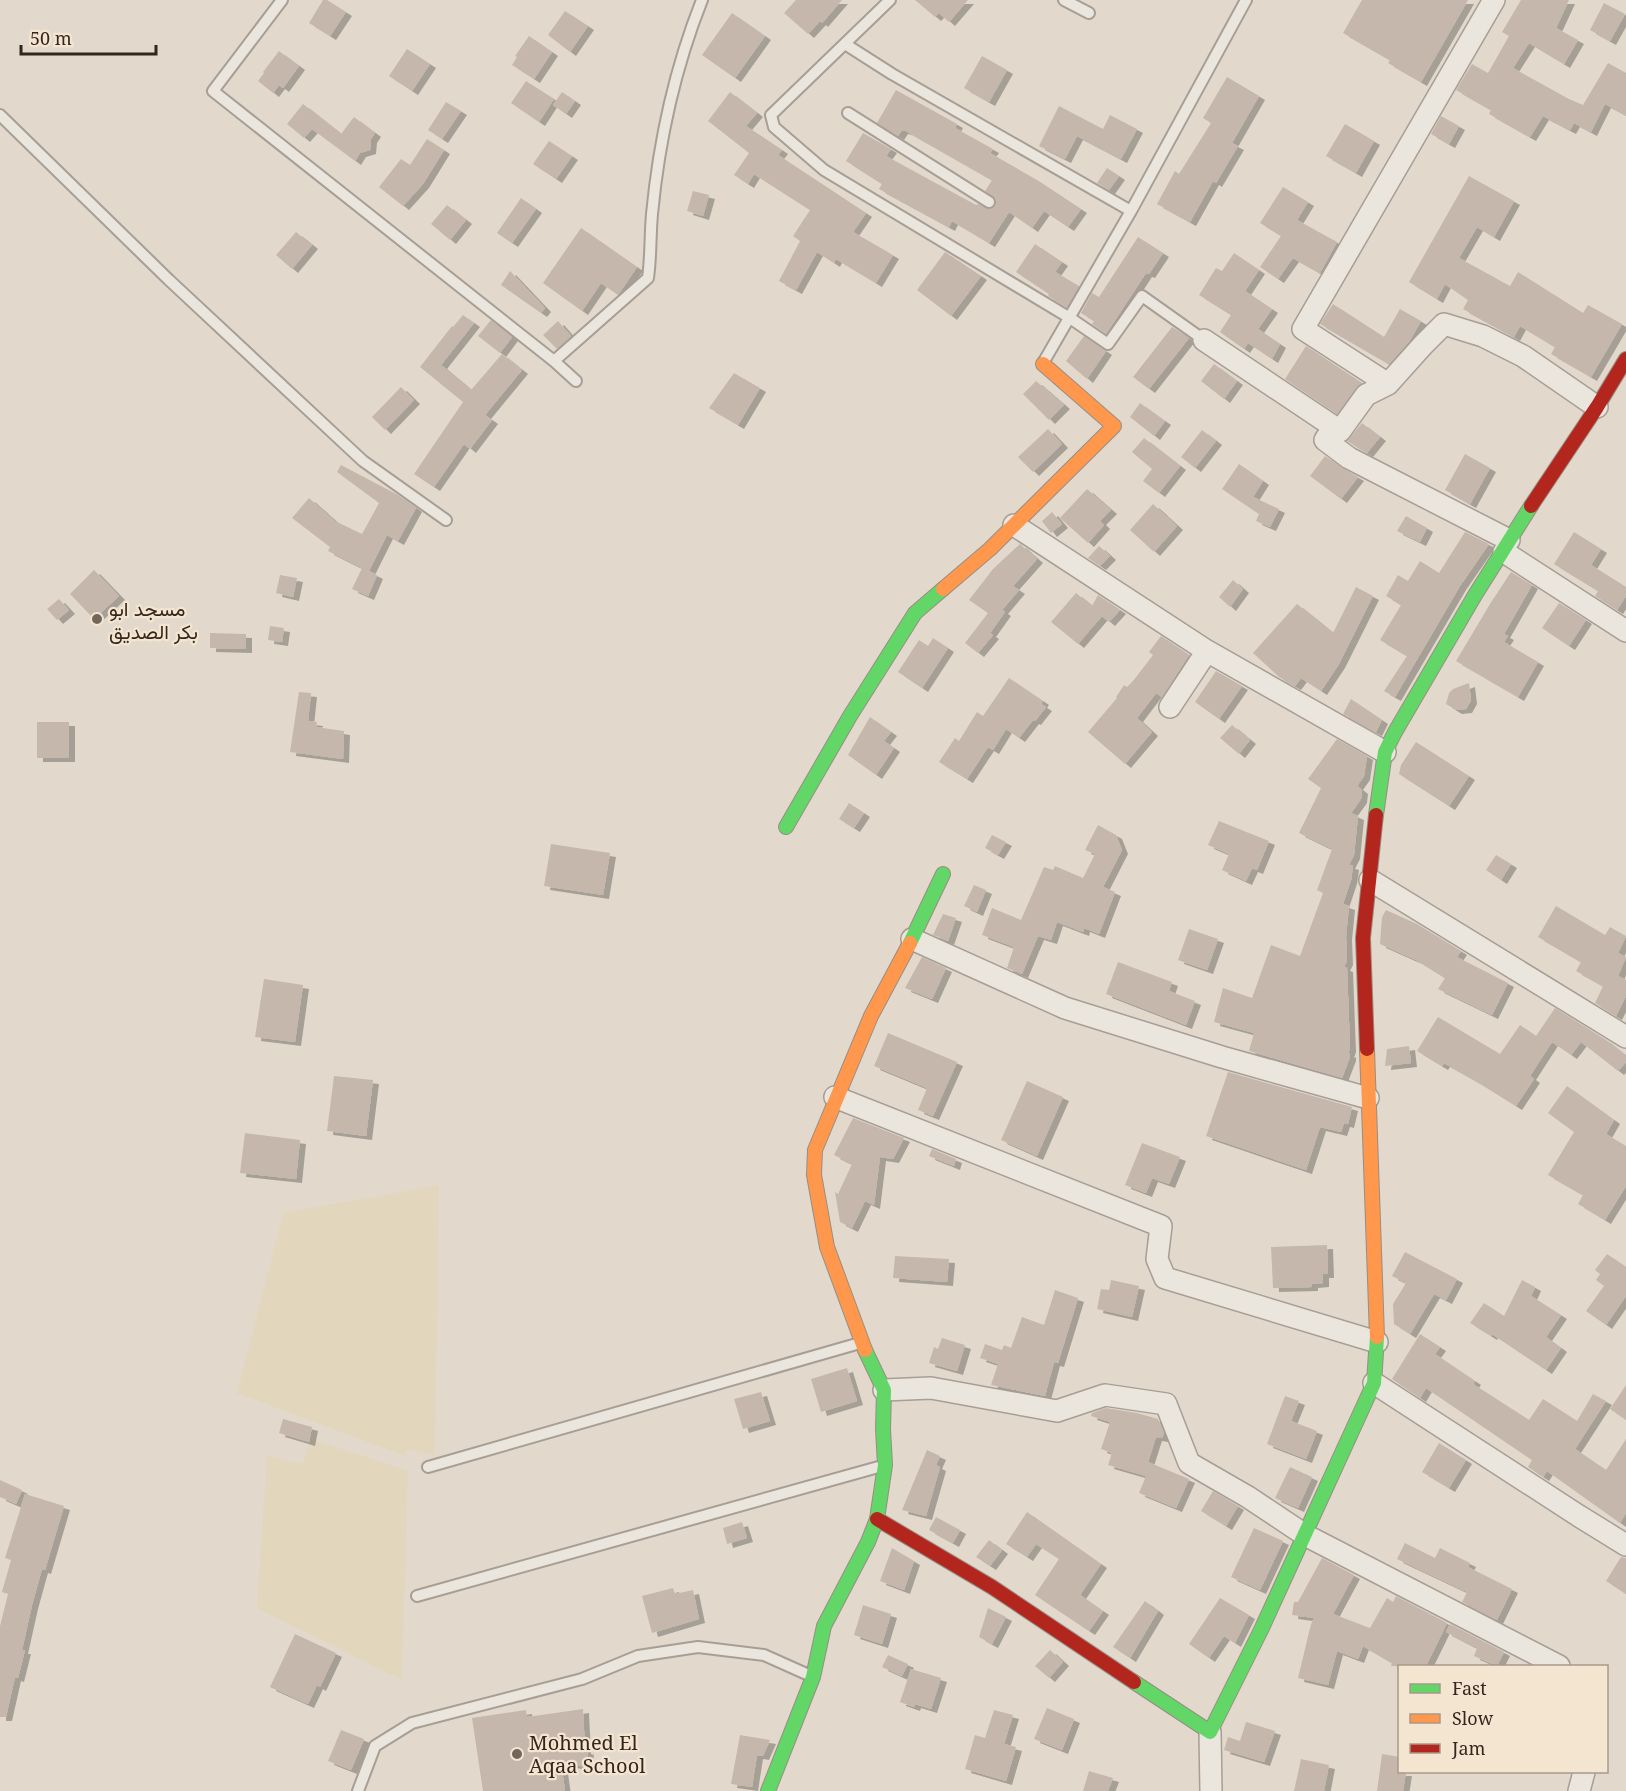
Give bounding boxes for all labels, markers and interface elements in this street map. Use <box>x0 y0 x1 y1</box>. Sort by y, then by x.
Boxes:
scale bar <box>21 18 156 56</box>
text: 50 m <box>30 26 72 50</box>
place label: مسجد ابو بكر الصديق <box>109 595 198 645</box>
marker: مسجد ابو بكر الصديق <box>90 612 104 626</box>
legend <box>1398 1665 1608 1773</box>
text: Fast <box>1452 1676 1487 1700</box>
text: Slow <box>1452 1706 1494 1730</box>
place label: Mohmed El Aqaa School <box>529 1729 645 1779</box>
text: Jam <box>1451 1736 1486 1760</box>
marker: Mohmed El Aqaa School <box>510 1747 524 1761</box>

